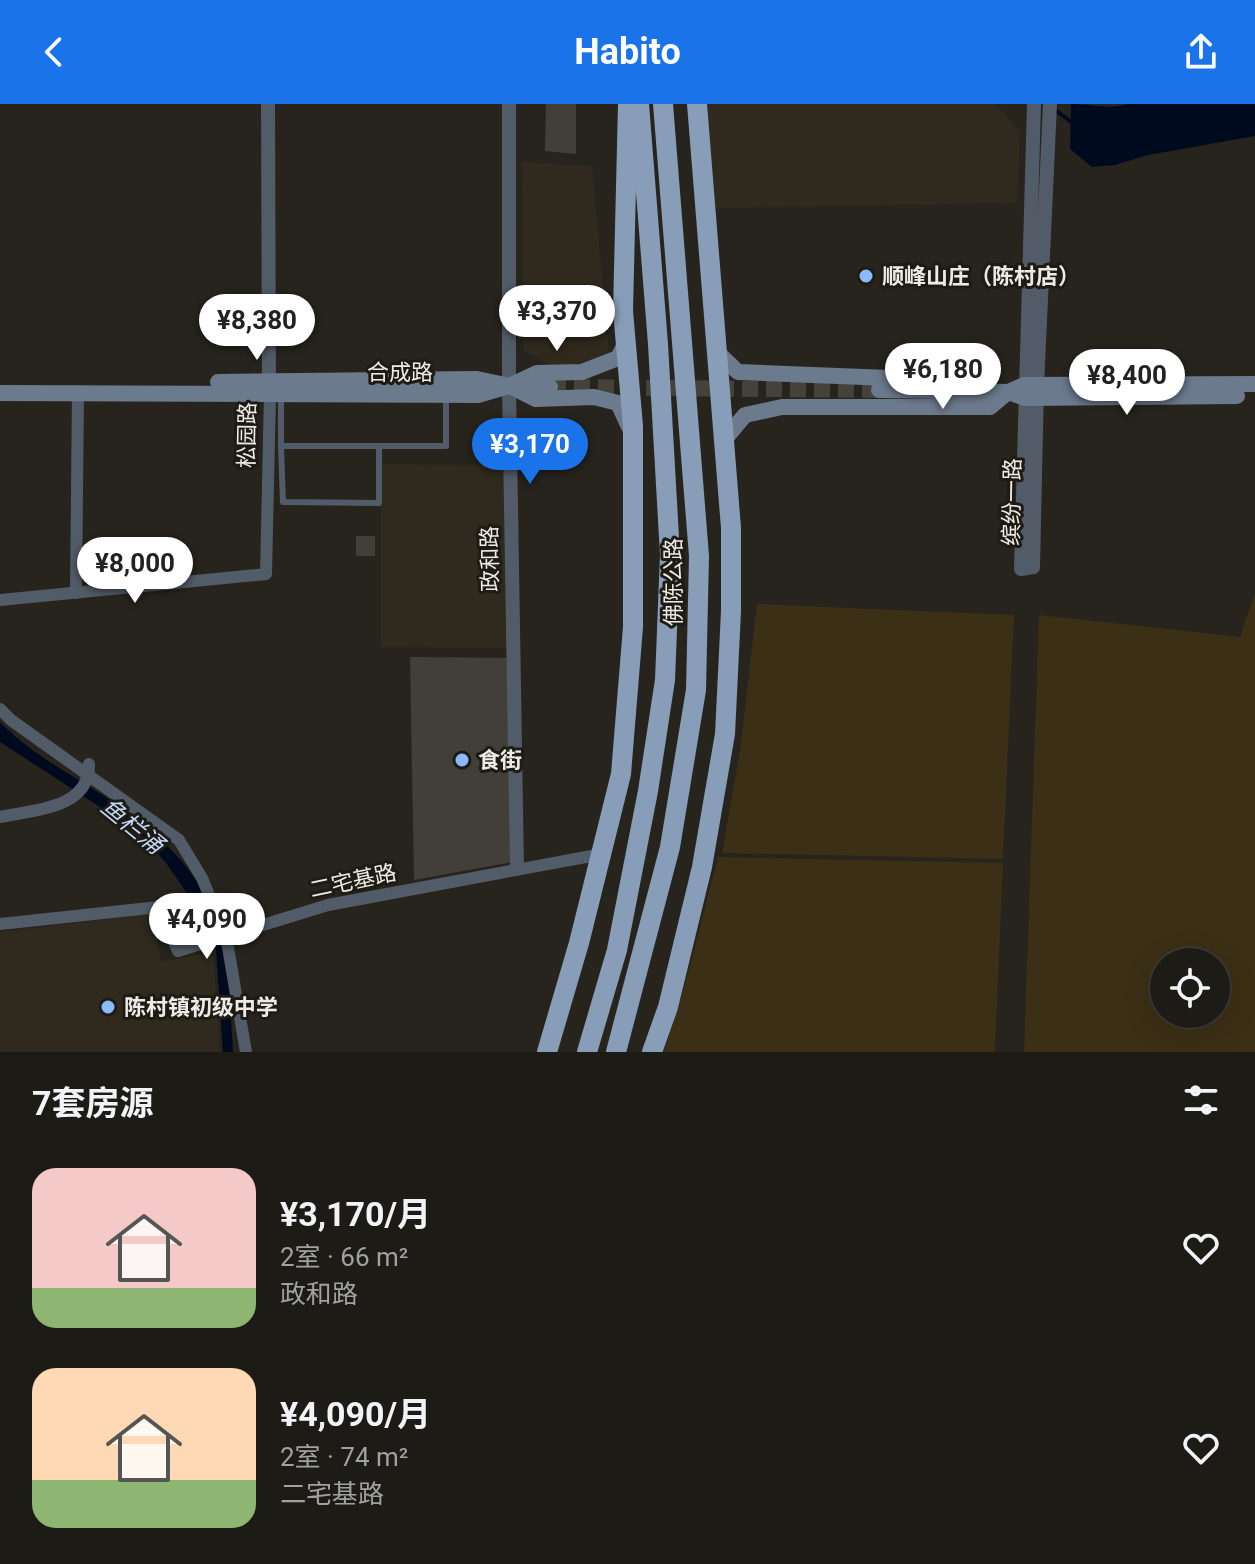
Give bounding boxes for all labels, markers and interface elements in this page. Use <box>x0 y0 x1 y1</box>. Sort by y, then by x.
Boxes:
icon: back <box>32 30 76 74</box>
icon: share <box>1179 30 1223 74</box>
text: Habito <box>574 31 681 73</box>
place label: 顺峰山庄（陈村店） <box>882 264 1080 289</box>
marker: 顺峰山庄（陈村店） <box>857 267 875 285</box>
pin: ¥3,370 <box>492 285 622 353</box>
pin: ¥8,380 <box>192 294 322 362</box>
text: ¥3,370 <box>517 296 597 326</box>
text: ¥8,380 <box>217 305 297 335</box>
pin: ¥6,180 <box>878 343 1008 411</box>
pin: ¥8,400 <box>1062 349 1192 417</box>
text: ¥6,180 <box>903 354 983 384</box>
street label: 合成路 <box>367 360 433 385</box>
text: ¥8,400 <box>1087 360 1167 390</box>
street label: 松园路 <box>234 402 260 468</box>
pin: ¥3,170 <box>465 418 595 486</box>
text: ¥3,170 <box>490 429 570 459</box>
street label: 缤纷一路 <box>999 458 1025 546</box>
street label: 政和路 <box>477 526 503 592</box>
pin: ¥8,000 <box>70 537 200 605</box>
street label: 佛陈公路 <box>661 538 686 626</box>
text: ¥8,000 <box>95 548 175 578</box>
place label: 食街 <box>478 748 522 773</box>
marker: 食街 <box>453 751 471 769</box>
water label: 鱼栏涌 <box>95 792 171 861</box>
street label: 二宅基路 <box>307 860 399 902</box>
pin: ¥4,090 <box>142 893 272 961</box>
text: ¥4,090 <box>167 904 247 934</box>
map controls <box>1150 948 1230 1028</box>
button: locate <box>1150 948 1230 1028</box>
place label: 陈村镇初级中学 <box>124 995 278 1020</box>
marker: 陈村镇初级中学 <box>99 998 117 1016</box>
icon: filters <box>1179 1078 1223 1122</box>
text: 7套房源 <box>32 1083 154 1123</box>
text: ¥3,170/月 <box>280 1194 431 1234</box>
icon: home <box>96 1200 192 1296</box>
icon: heart <box>1179 1226 1223 1270</box>
text: 2室 · 66 m² <box>280 1242 408 1272</box>
text: 政和路 <box>280 1279 358 1309</box>
text: ¥4,090/月 <box>280 1394 431 1434</box>
icon: home <box>96 1400 192 1496</box>
icon: heart <box>1179 1426 1223 1470</box>
text: 2室 · 74 m² <box>280 1442 408 1472</box>
text: 二宅基路 <box>280 1479 384 1509</box>

